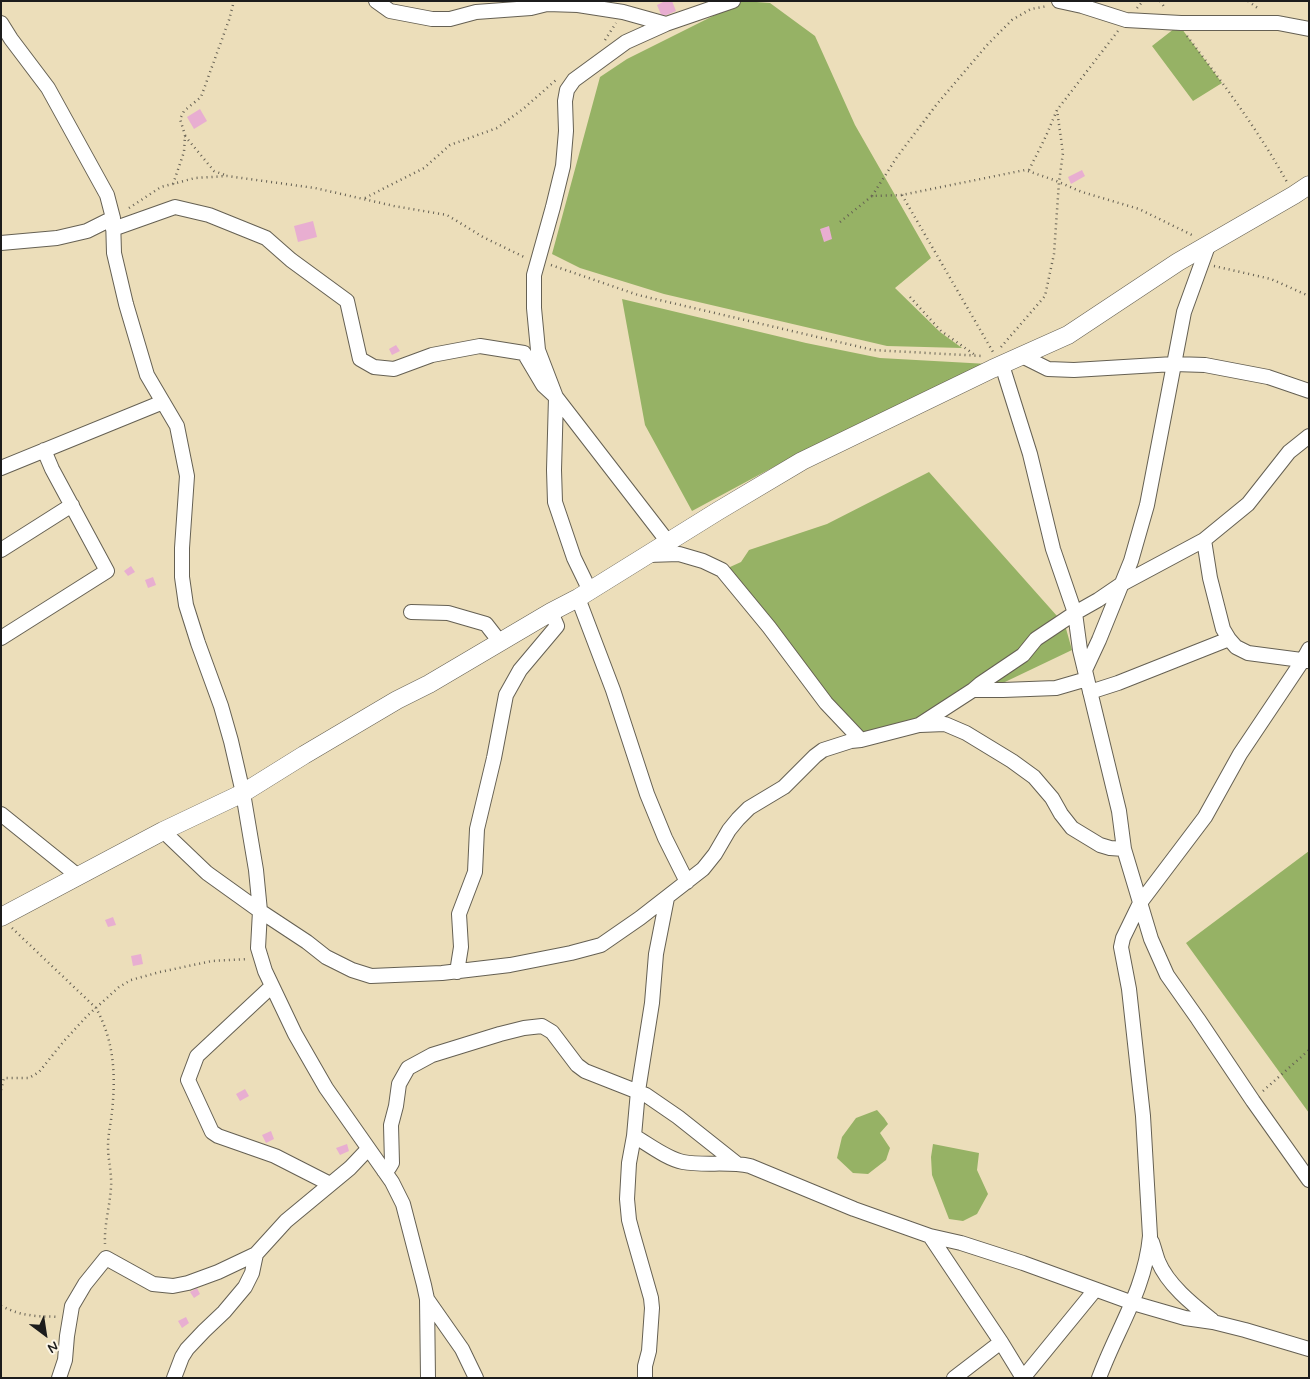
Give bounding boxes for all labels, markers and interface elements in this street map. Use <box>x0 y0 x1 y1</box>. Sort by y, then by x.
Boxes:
north arrow <box>20 1309 70 1359</box>
text: N <box>44 1337 61 1357</box>

